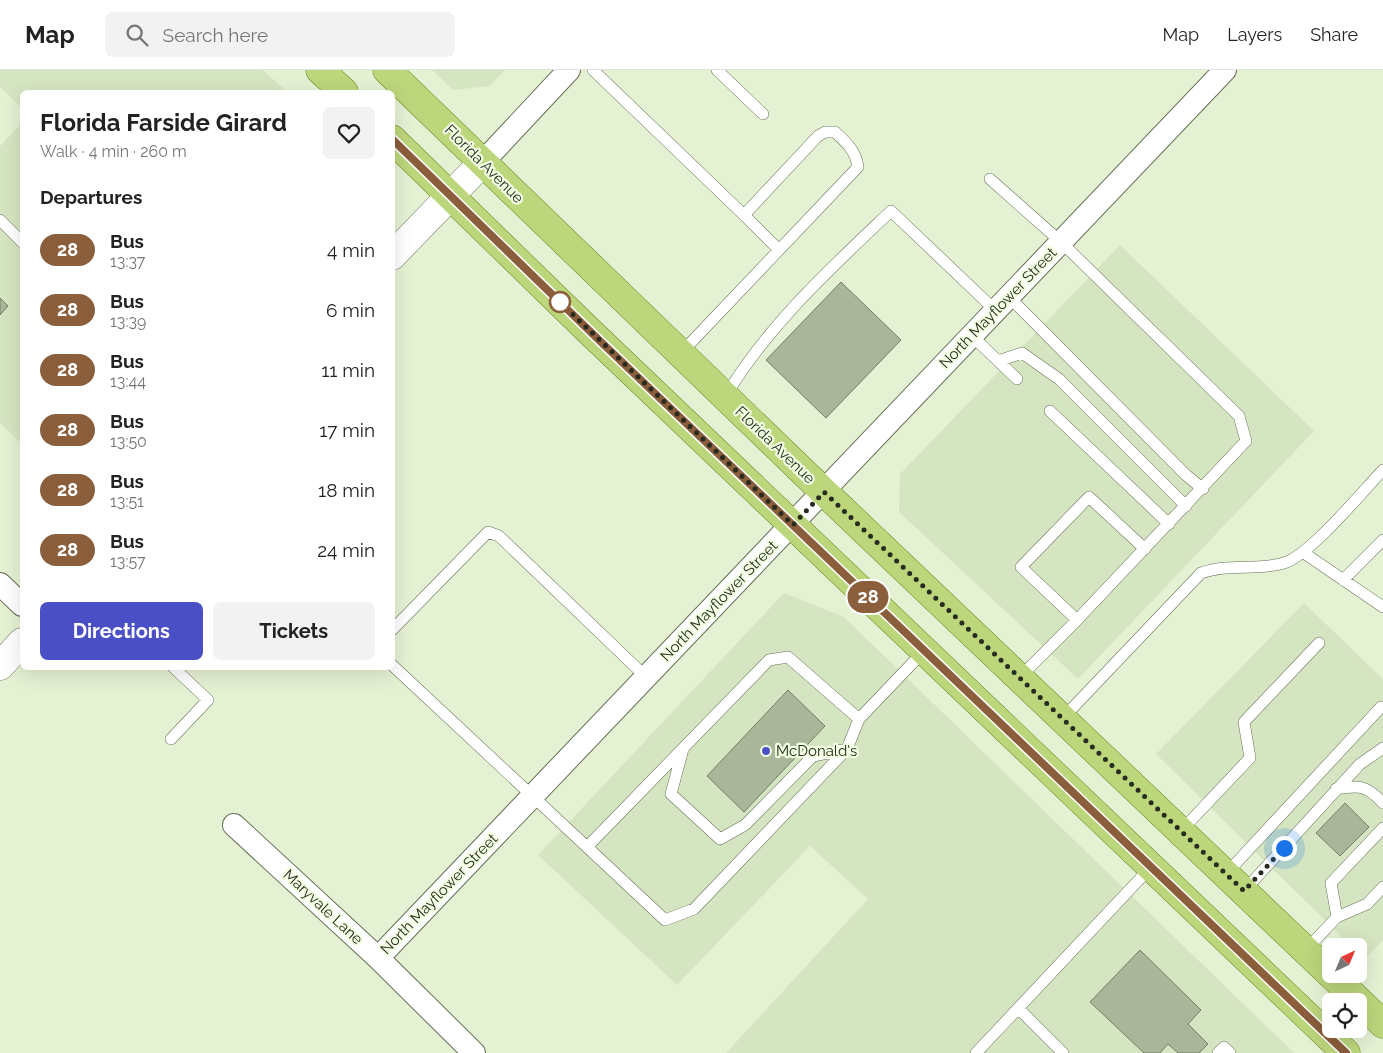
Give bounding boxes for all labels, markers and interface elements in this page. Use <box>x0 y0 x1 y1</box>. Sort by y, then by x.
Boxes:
search box <box>105 12 455 57</box>
text: Map <box>25 20 75 49</box>
icon: search <box>123 21 151 49</box>
text: Search here <box>163 24 268 46</box>
text: Map <box>1163 24 1199 45</box>
text: Layers <box>1227 24 1282 45</box>
text: Share <box>1310 24 1358 45</box>
button: heart <box>323 107 375 159</box>
text: Florida Farside Girard <box>40 108 287 137</box>
street label: Florida Avenue <box>441 121 527 207</box>
text: Walk · 4 min · 260 m <box>40 142 187 161</box>
text: Departures <box>40 186 142 208</box>
text: Bus <box>110 230 144 252</box>
text: 28 <box>57 239 78 260</box>
text: 4 min <box>327 239 375 261</box>
street label: North Mayflower Street <box>936 244 1060 372</box>
text: 13:37 <box>110 252 145 271</box>
text: Bus <box>110 290 144 312</box>
unlabelled marker <box>549 291 571 313</box>
text: 28 <box>57 299 78 320</box>
text: 6 min <box>326 299 375 321</box>
text: 13:39 <box>110 312 146 331</box>
text: Bus <box>110 350 144 372</box>
text: 28 <box>57 359 78 380</box>
text: 11 min <box>321 359 375 381</box>
text: 13:44 <box>110 372 146 391</box>
street label: Florida Avenue <box>731 402 819 488</box>
text: Bus <box>110 410 144 432</box>
text: 28 <box>57 419 78 440</box>
text: 17 min <box>319 419 375 441</box>
text: 13:50 <box>110 432 147 451</box>
text: Bus <box>110 470 144 492</box>
text: 28 <box>57 479 78 500</box>
text: 18 min <box>318 479 375 501</box>
text: 13:51 <box>110 492 144 511</box>
text: Bus <box>110 530 144 552</box>
street label: North Mayflower Street <box>657 537 781 665</box>
text: 28 <box>57 539 78 560</box>
text: 24 min <box>317 539 375 561</box>
text: 13:57 <box>110 552 146 571</box>
line badge: 28 <box>846 581 890 613</box>
text: 28 <box>857 586 879 607</box>
button: Directions <box>40 602 203 660</box>
button: Tickets <box>213 602 375 660</box>
place label: McDonald's <box>776 742 857 760</box>
marker: McDonald's <box>760 745 772 757</box>
street label: North Mayflower Street <box>377 830 501 958</box>
your location <box>1272 836 1297 861</box>
street label: Maryvale Lane <box>280 866 367 948</box>
north arrow <box>1322 938 1368 982</box>
map controls <box>1322 938 1367 1038</box>
button: locate <box>1322 993 1367 1038</box>

